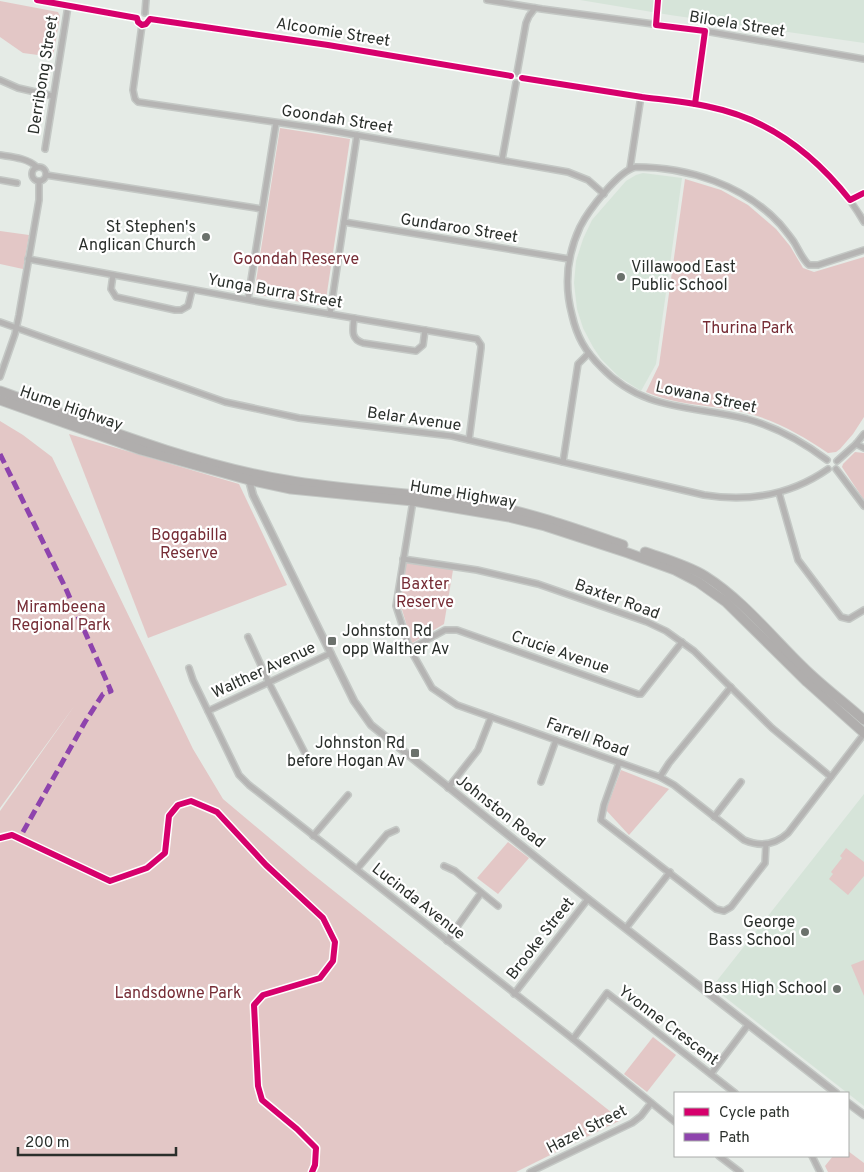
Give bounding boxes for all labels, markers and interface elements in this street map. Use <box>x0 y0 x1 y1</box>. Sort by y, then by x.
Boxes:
street label: Biloela Street <box>688 8 786 42</box>
street label: Derribong Street <box>25 14 63 136</box>
street label: Alcoomie Street <box>275 14 391 52</box>
street label: Goondah Street <box>280 101 394 139</box>
street label: Gundaroo Street <box>399 210 519 248</box>
place label: St Stephen's Anglican Church <box>78 218 196 256</box>
marker: St Stephen's Anglican Church <box>200 231 212 243</box>
park label: Goondah Reserve <box>233 250 359 270</box>
place label: Villawood East Public School <box>631 258 736 296</box>
street label: Yunga Burra Street <box>206 270 344 314</box>
marker: Villawood East Public School <box>615 271 627 283</box>
park label: Thurina Park <box>702 319 794 339</box>
street label: Lowana Street <box>654 378 758 418</box>
street label: Hume Highway <box>17 382 125 436</box>
street label: Belar Avenue <box>366 403 462 437</box>
street label: Hume Highway <box>408 477 518 513</box>
park label: Boggabilla Reserve <box>151 526 227 564</box>
park label: Baxter Reserve <box>396 575 454 613</box>
street label: Baxter Road <box>572 575 662 625</box>
park label: Mirambeena Regional Park <box>11 598 111 636</box>
place label: Johnston Rd opp Walther Av <box>342 622 449 660</box>
street label: Crucie Avenue <box>508 627 612 679</box>
marker: Johnston Rd opp Walther Av <box>326 635 338 647</box>
street label: Walther Avenue <box>209 638 319 704</box>
street label: Farrell Road <box>543 714 631 762</box>
place label: Johnston Rd before Hogan Av <box>287 734 405 772</box>
marker: Johnston Rd before Hogan Av <box>409 747 421 759</box>
street label: Johnston Road <box>451 771 549 853</box>
street label: Lucinda Avenue <box>367 859 469 945</box>
street label: Brooke Street <box>503 894 579 984</box>
place label: George Bass School <box>708 913 795 951</box>
marker: George Bass School <box>799 926 811 938</box>
place label: Bass High School <box>703 979 827 999</box>
street label: Yvonne Crescent <box>614 982 722 1070</box>
marker: Bass High School <box>831 983 843 995</box>
park label: Landsdowne Park <box>115 984 242 1004</box>
legend <box>674 1092 849 1157</box>
street label: Hazel Street <box>543 1101 631 1159</box>
text: Cycle path <box>719 1104 790 1123</box>
scale bar <box>18 1124 175 1156</box>
text: Path <box>719 1129 750 1148</box>
text: 200 m <box>25 1134 70 1153</box>

